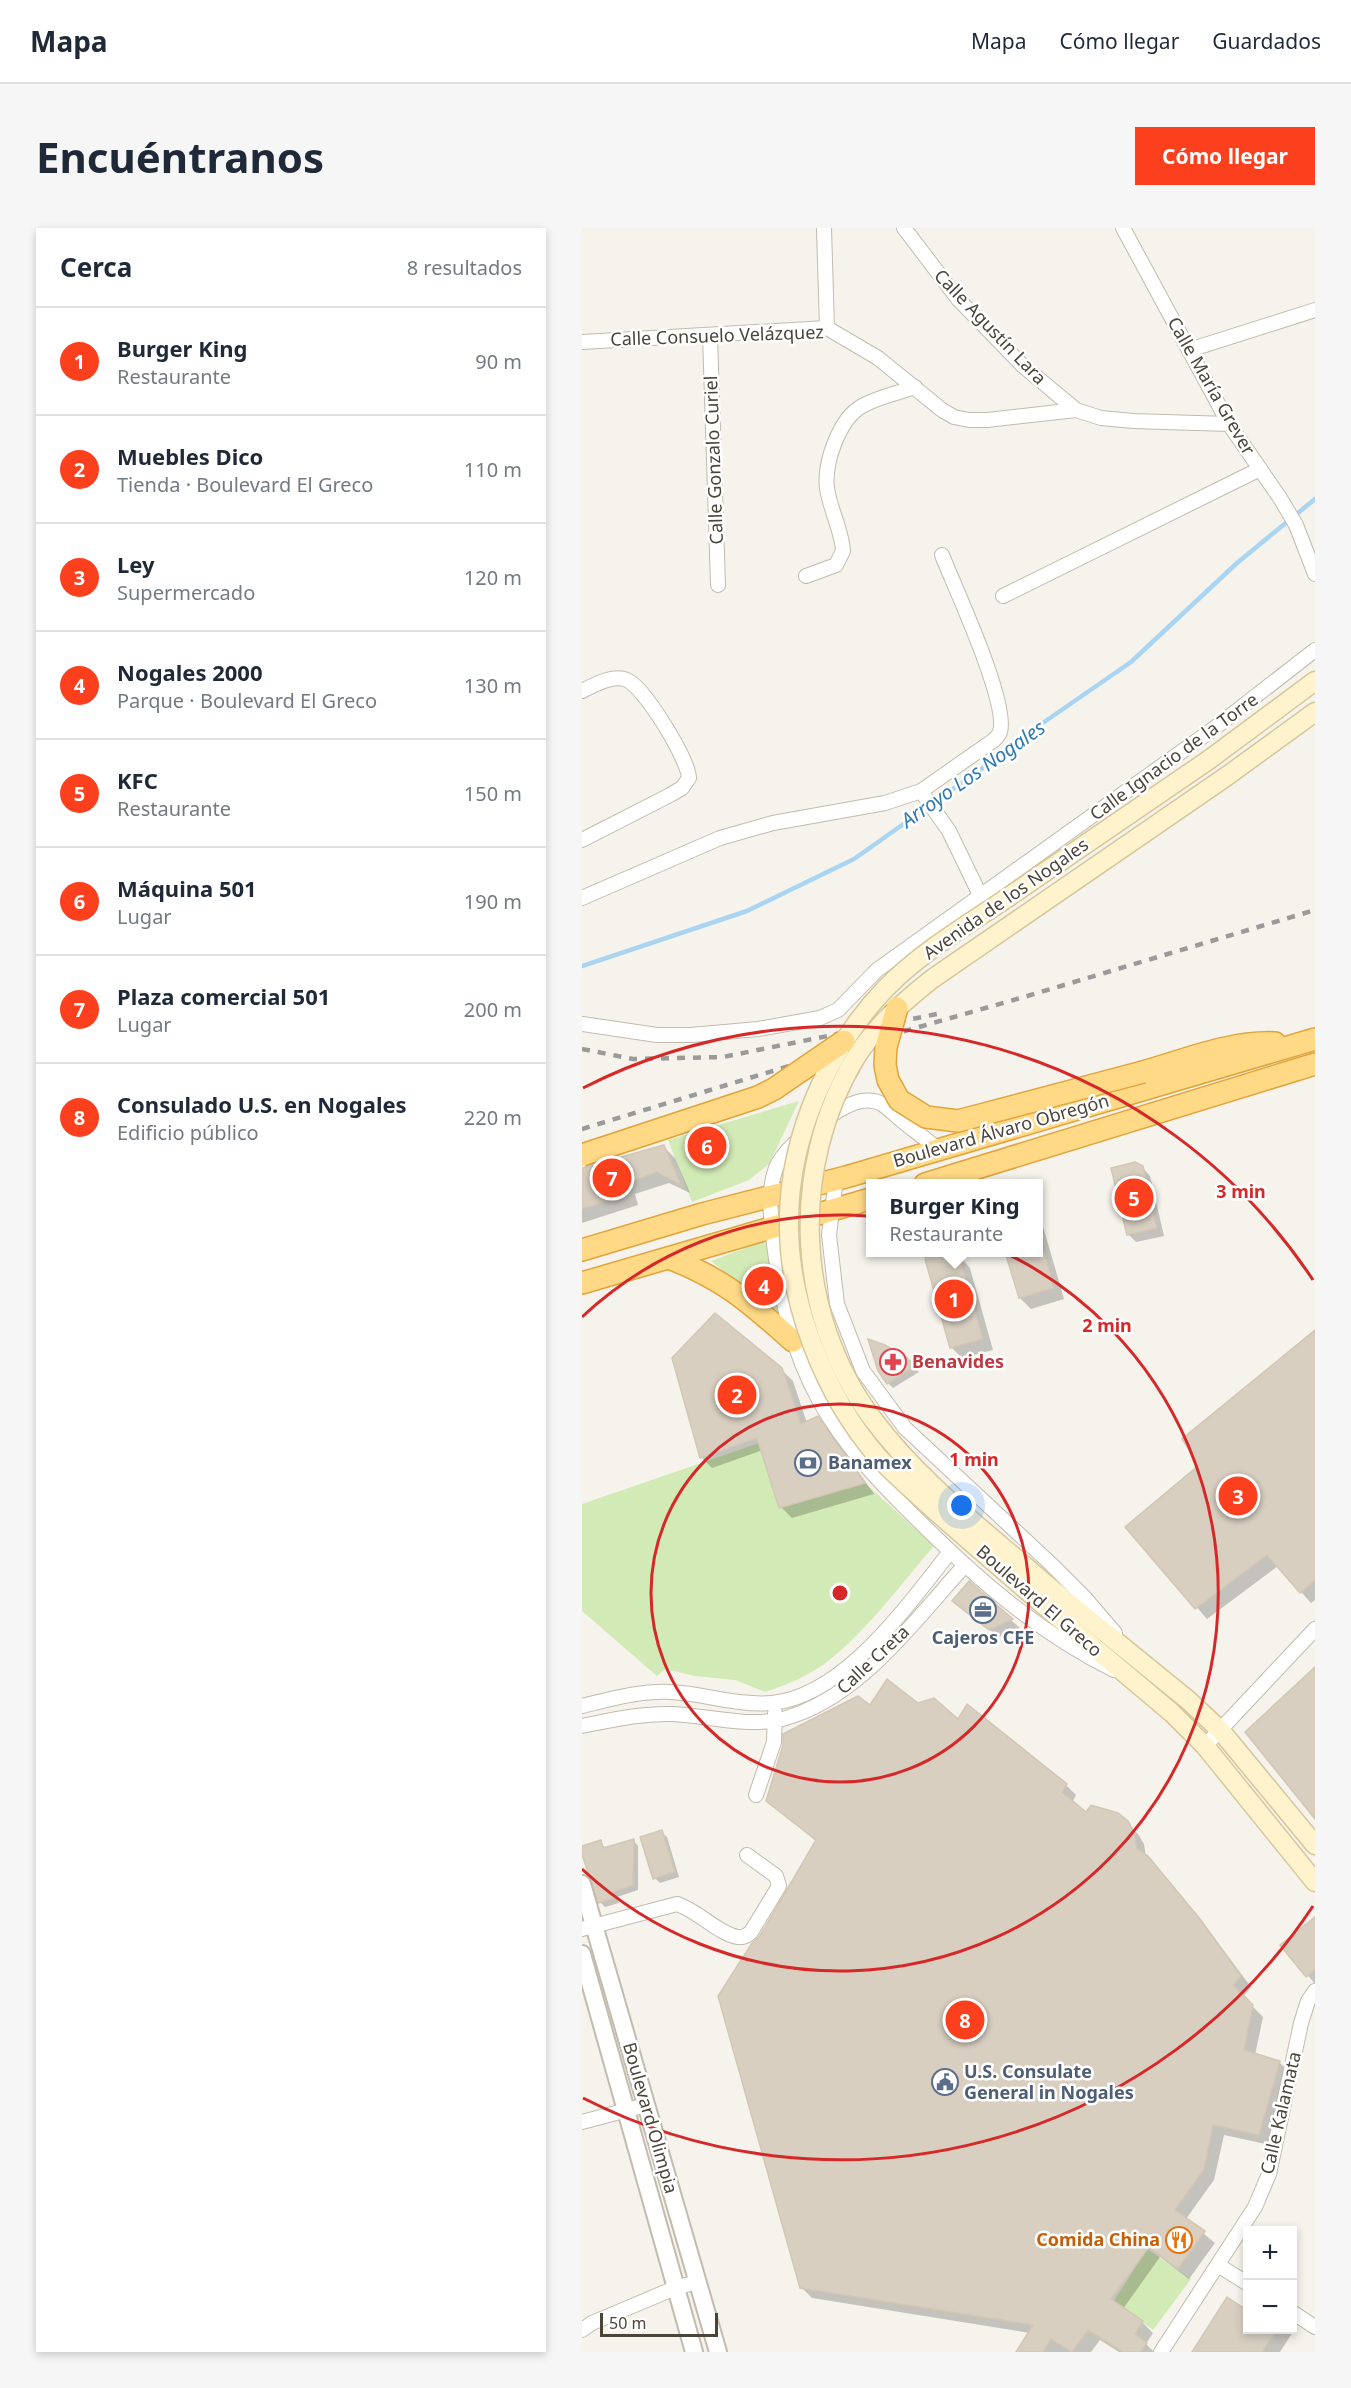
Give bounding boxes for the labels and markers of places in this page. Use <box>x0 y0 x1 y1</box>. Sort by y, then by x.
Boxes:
pin: 6 <box>688 1124 726 1168</box>
pin: 7 <box>592 1156 632 1200</box>
pin: 5 <box>1114 1176 1154 1220</box>
pin: 4 <box>744 1264 783 1308</box>
pin: 1 <box>934 1276 974 1322</box>
pharmacy icon: Benavides <box>878 1347 908 1377</box>
place label: Benavides <box>912 1349 1004 1373</box>
pin: 2 <box>718 1372 756 1418</box>
bank icon: Banamex <box>793 1448 823 1478</box>
place label: Banamex <box>828 1450 912 1474</box>
pin: 3 <box>1218 1474 1258 1518</box>
centre of rings <box>830 1583 850 1603</box>
office icon: Cajeros CFE <box>968 1595 998 1625</box>
place label: Cajeros CFE <box>932 1625 1034 1649</box>
pin: 8 <box>946 1998 985 2042</box>
place label: U.S. Consulate General in Nogales <box>964 2059 1134 2104</box>
public building icon: U.S. Consulate General in Nogales <box>930 2067 960 2097</box>
restaurant icon: Comida China <box>1164 2225 1194 2255</box>
place label: Comida China <box>1036 2227 1160 2251</box>

